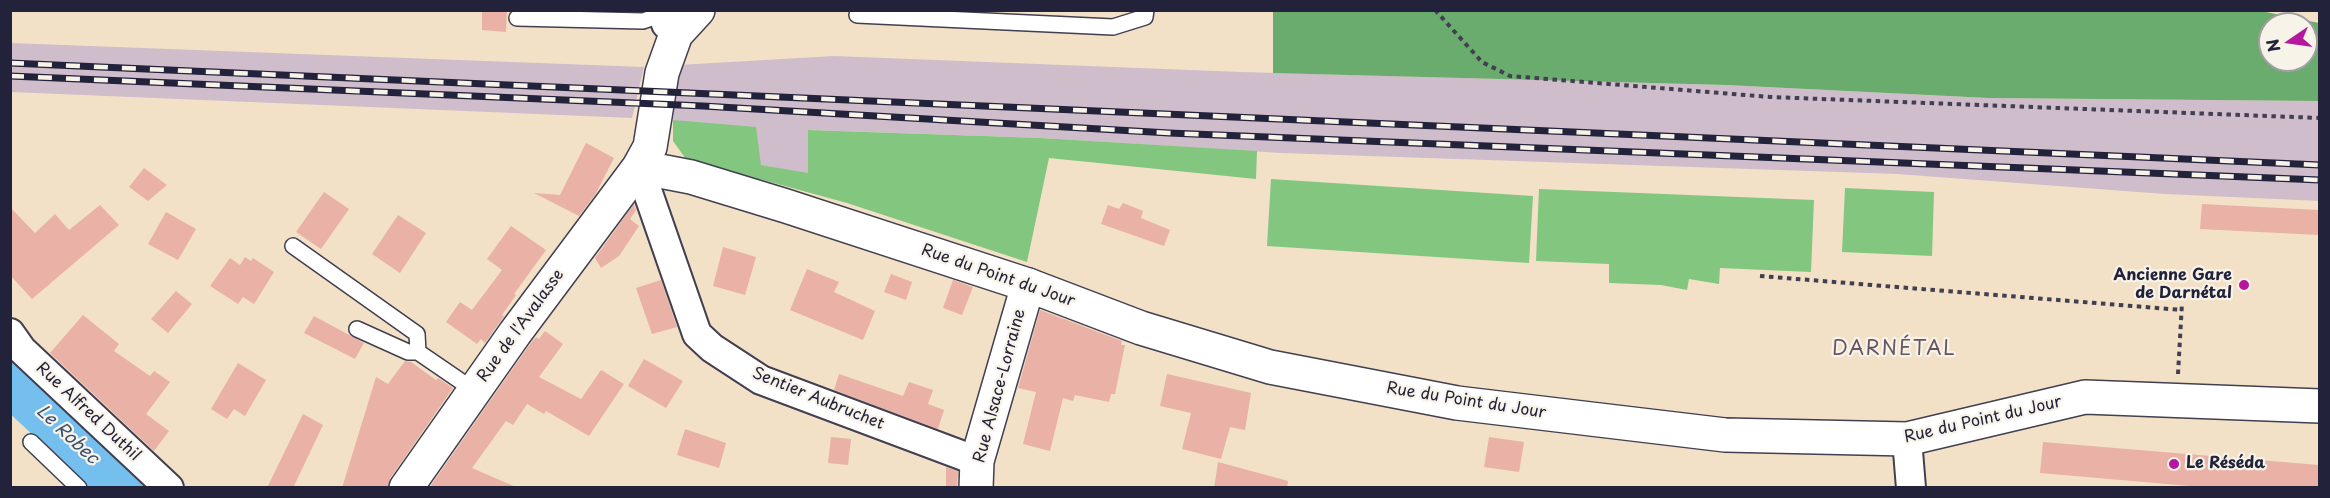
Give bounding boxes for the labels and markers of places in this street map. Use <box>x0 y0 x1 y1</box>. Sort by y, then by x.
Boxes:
place label: Ancienne Gare de Darnétal <box>2114 266 2232 304</box>
marker: Ancienne Gare de Darnétal <box>2237 278 2251 292</box>
place label: Le Réséda <box>2186 454 2265 474</box>
marker: Le Réséda <box>2167 457 2181 471</box>

